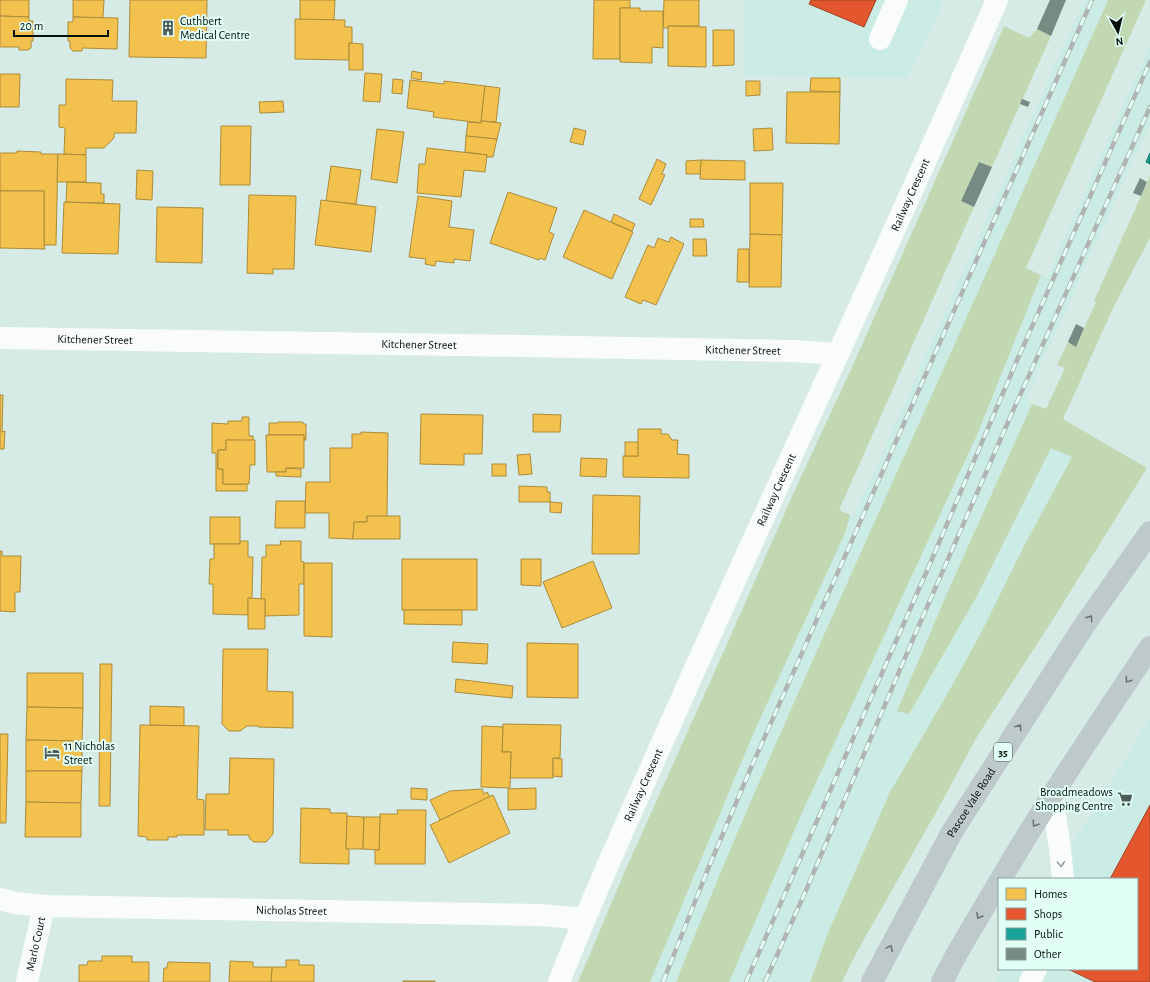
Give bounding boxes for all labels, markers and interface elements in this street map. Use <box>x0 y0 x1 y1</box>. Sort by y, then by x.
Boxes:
scale bar <box>14 12 108 38</box>
north arrow <box>1098 12 1138 52</box>
place label: Cuthbert Medical Centre <box>180 15 250 41</box>
building icon: Cuthbert Medical Centre <box>159 19 177 37</box>
text: 20 m <box>20 20 43 32</box>
text: N <box>1115 35 1124 47</box>
street label: Railway Crescent <box>889 157 932 233</box>
street label: Kitchener Street <box>57 333 133 346</box>
street label: Kitchener Street <box>381 338 457 351</box>
street label: Kitchener Street <box>705 343 781 357</box>
street label: Railway Crescent <box>754 451 798 528</box>
one-way arrow <box>1085 615 1092 622</box>
one-way arrow <box>1125 676 1133 683</box>
one-way arrow <box>1015 724 1022 731</box>
place label: 11 Nicholas Street <box>64 740 115 766</box>
road number: 35 <box>994 743 1012 761</box>
hotel icon: 11 Nicholas Street <box>43 744 61 762</box>
street label: Railway Crescent <box>622 747 665 823</box>
street label: Pascoe Vale Road <box>944 766 997 839</box>
place label: Broadmeadows Shopping Centre <box>1035 786 1113 812</box>
supermarket icon: Broadmeadows Shopping Centre <box>1116 790 1134 808</box>
one-way arrow <box>1032 820 1039 827</box>
one-way arrow <box>1057 861 1066 867</box>
legend <box>998 878 1138 970</box>
text: Homes <box>1034 888 1067 900</box>
street label: Nicholas Street <box>256 904 327 917</box>
text: Shops <box>1034 908 1062 920</box>
one-way arrow <box>977 912 984 919</box>
street label: Marlo Court <box>24 916 47 972</box>
text: Public <box>1034 928 1063 940</box>
one-way arrow <box>885 944 893 952</box>
text: Other <box>1034 948 1061 960</box>

